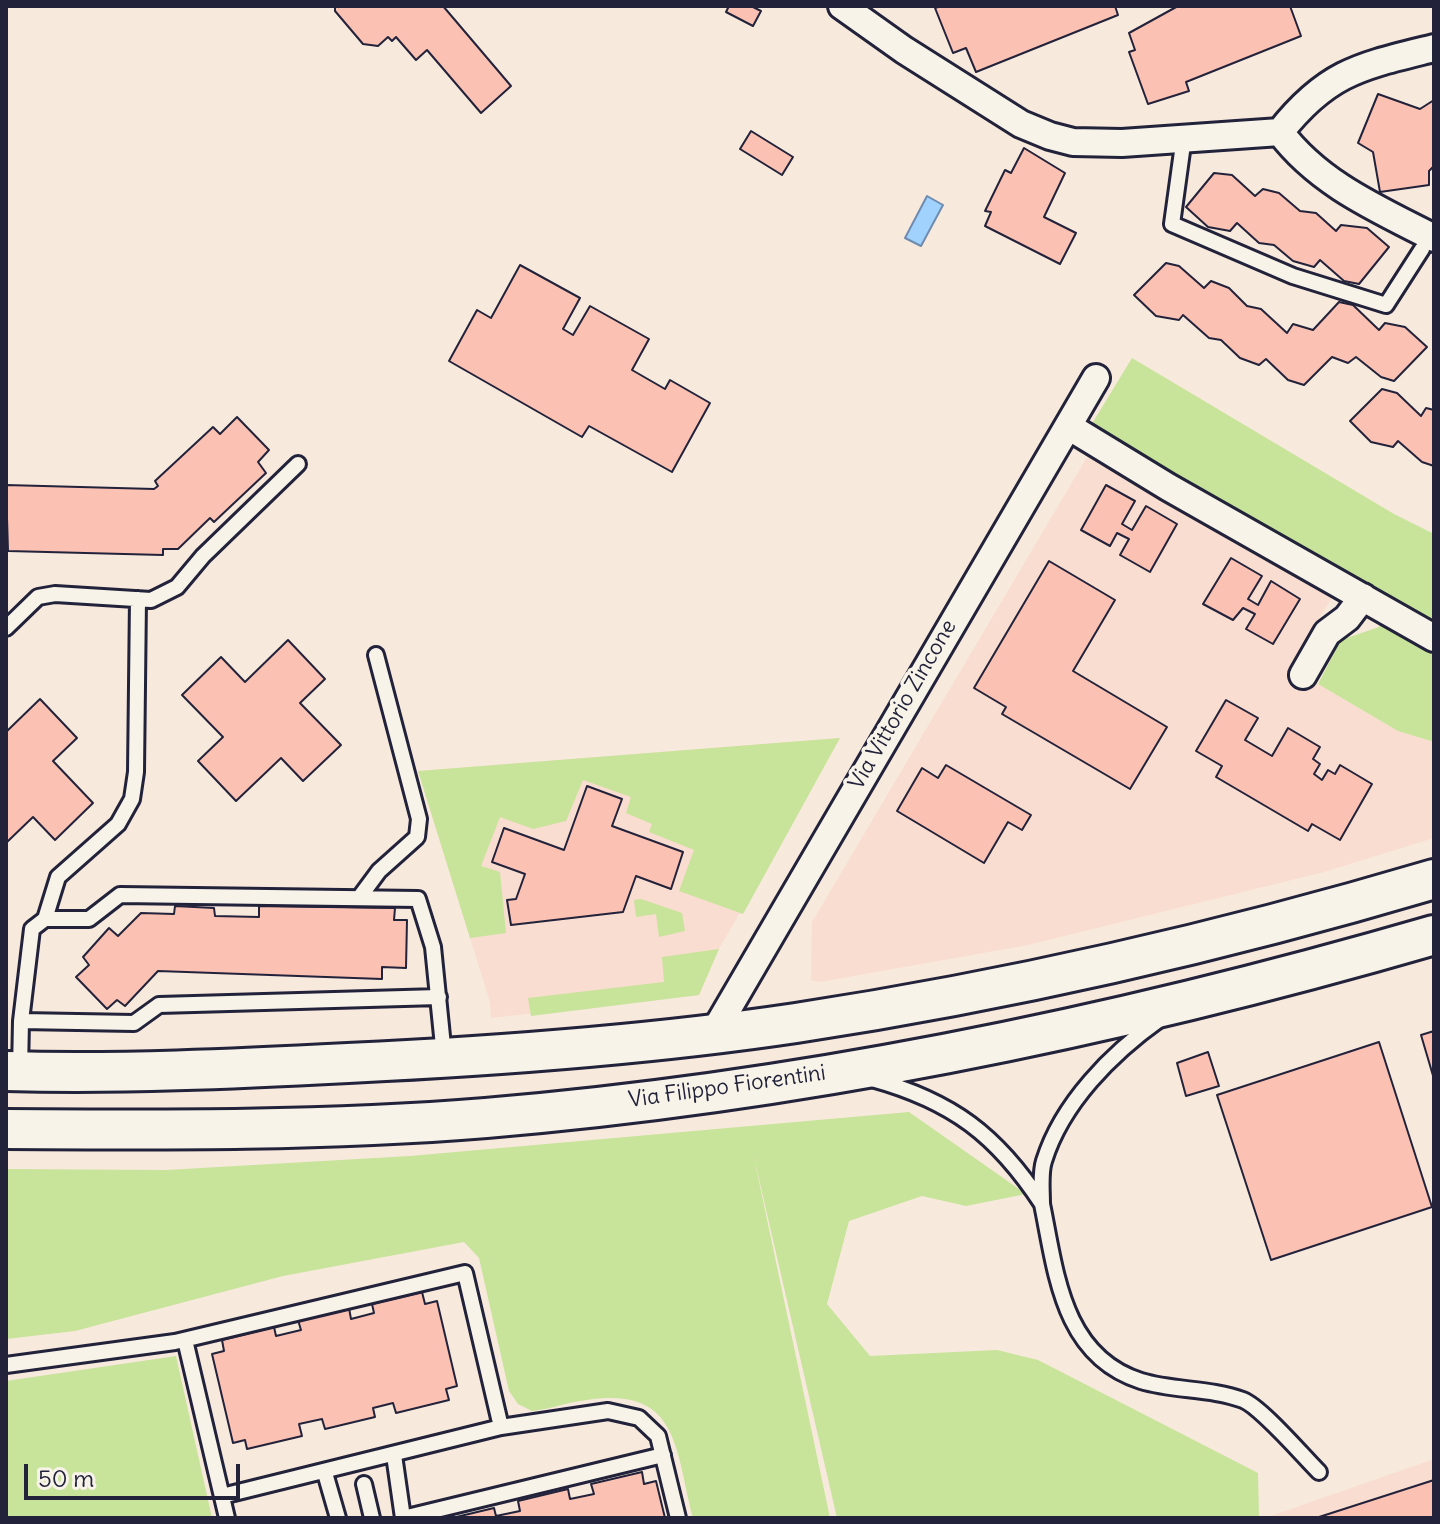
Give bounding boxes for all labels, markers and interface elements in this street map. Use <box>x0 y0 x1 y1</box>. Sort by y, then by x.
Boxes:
street label: Via Vittorio Zincone <box>844 615 962 795</box>
street label: Via Filippo Fiorentini <box>627 1060 827 1114</box>
scale bar <box>28 1448 244 1498</box>
text: 50 m <box>38 1463 94 1493</box>

